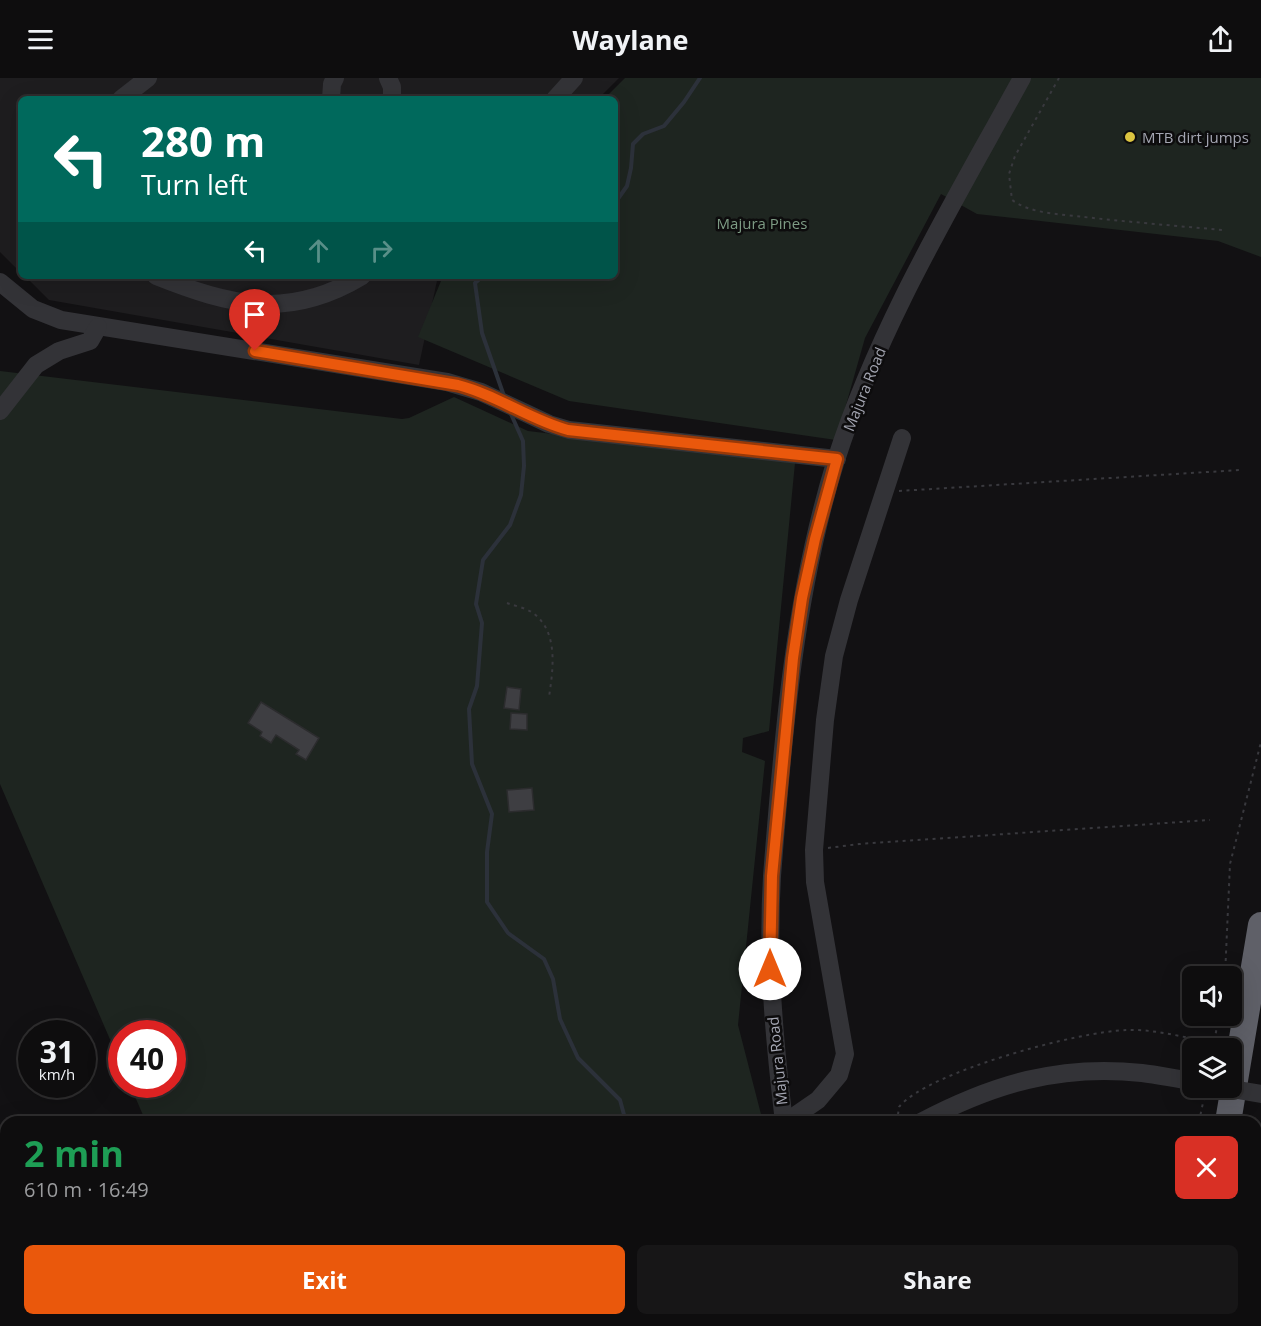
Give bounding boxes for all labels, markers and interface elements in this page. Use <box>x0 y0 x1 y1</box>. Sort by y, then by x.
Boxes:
text: Waylane <box>572 21 689 58</box>
icon: menu <box>24 23 57 56</box>
icon: share <box>1204 23 1237 56</box>
text: 280 m <box>141 112 265 169</box>
icon: left <box>42 120 120 198</box>
place label: MTB dirt jumps <box>1142 127 1249 147</box>
marker: MTB dirt jumps <box>1123 130 1137 144</box>
text: Turn left <box>141 166 248 203</box>
park label: Majura Pines <box>717 213 807 233</box>
icon: left <box>239 234 272 267</box>
icon: ahead <box>302 234 335 267</box>
icon: right <box>365 234 398 267</box>
pin <box>229 289 280 351</box>
icon: arrive <box>238 298 271 331</box>
street label: Majura Road <box>838 344 890 434</box>
position arrow <box>738 937 802 1001</box>
map controls <box>1182 966 1242 1098</box>
button: sound <box>1182 966 1242 1026</box>
street label: Majura Road <box>762 1016 792 1106</box>
speed limit sign: 40 <box>108 1020 186 1098</box>
text: 31 <box>40 1031 74 1072</box>
button: layers <box>1182 1038 1242 1098</box>
text: km/h <box>39 1064 75 1084</box>
text: 2 min <box>24 1129 124 1178</box>
button: close <box>1175 1136 1238 1199</box>
text: 610 m · 16:49 <box>24 1176 149 1203</box>
button: Exit <box>24 1245 625 1314</box>
button: Share <box>637 1245 1238 1314</box>

